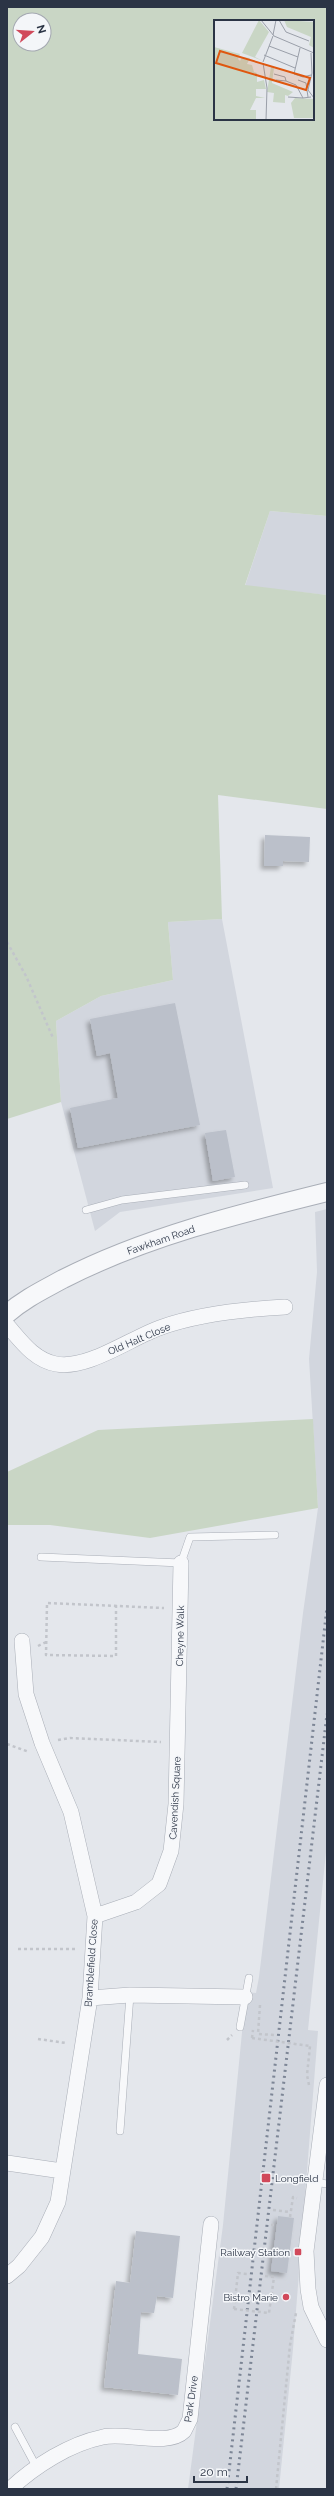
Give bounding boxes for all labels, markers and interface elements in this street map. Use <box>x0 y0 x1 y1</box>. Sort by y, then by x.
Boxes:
north arrow <box>12 12 52 52</box>
inset map <box>214 20 314 120</box>
text: N <box>34 23 49 35</box>
street label: Fawkham Road <box>126 1223 196 1257</box>
street label: Old Halt Close <box>106 1321 172 1357</box>
street label: Cheyne Walk <box>174 1605 186 1667</box>
street label: Cavendish Square <box>167 1756 183 1840</box>
street label: Bramblefield Close <box>82 1919 100 2007</box>
marker: Longfield <box>260 2172 272 2184</box>
place label: Longfield <box>275 2173 319 2184</box>
place label: Railway Station <box>220 2247 290 2258</box>
marker: Railway Station <box>293 2247 303 2257</box>
place label: Bistro Marie <box>223 2292 278 2303</box>
marker: Bistro Marie <box>281 2292 291 2302</box>
street label: Park Drive <box>182 2375 200 2423</box>
scale bar <box>194 2458 247 2484</box>
text: 20 m <box>200 2465 228 2479</box>

